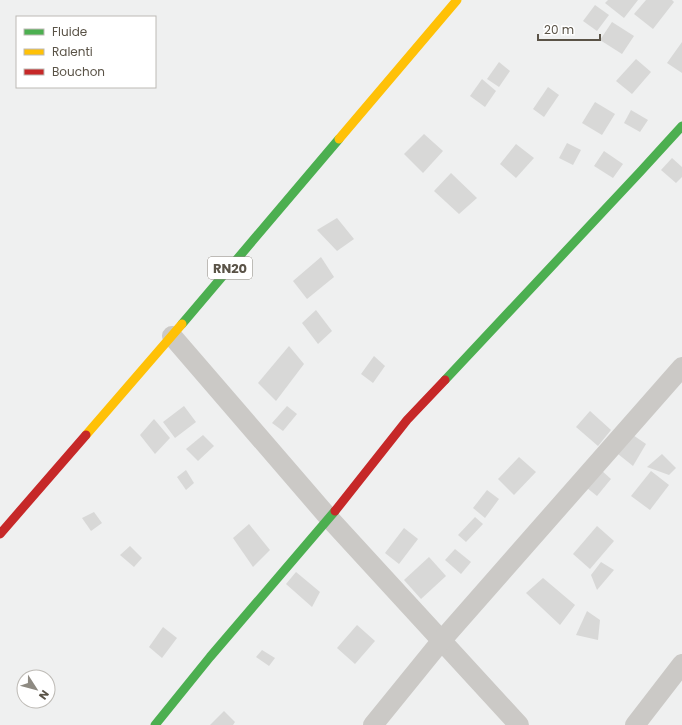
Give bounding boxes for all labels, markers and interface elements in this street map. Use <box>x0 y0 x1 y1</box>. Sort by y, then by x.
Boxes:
legend <box>16 16 156 88</box>
scale bar <box>538 16 600 42</box>
text: 20 m <box>544 21 574 38</box>
text: Fluide <box>52 23 87 40</box>
text: Ralenti <box>52 43 93 60</box>
text: Bouchon <box>52 63 105 80</box>
road number: RN20 <box>208 257 252 279</box>
north arrow <box>16 669 56 709</box>
text: N <box>35 687 53 703</box>

